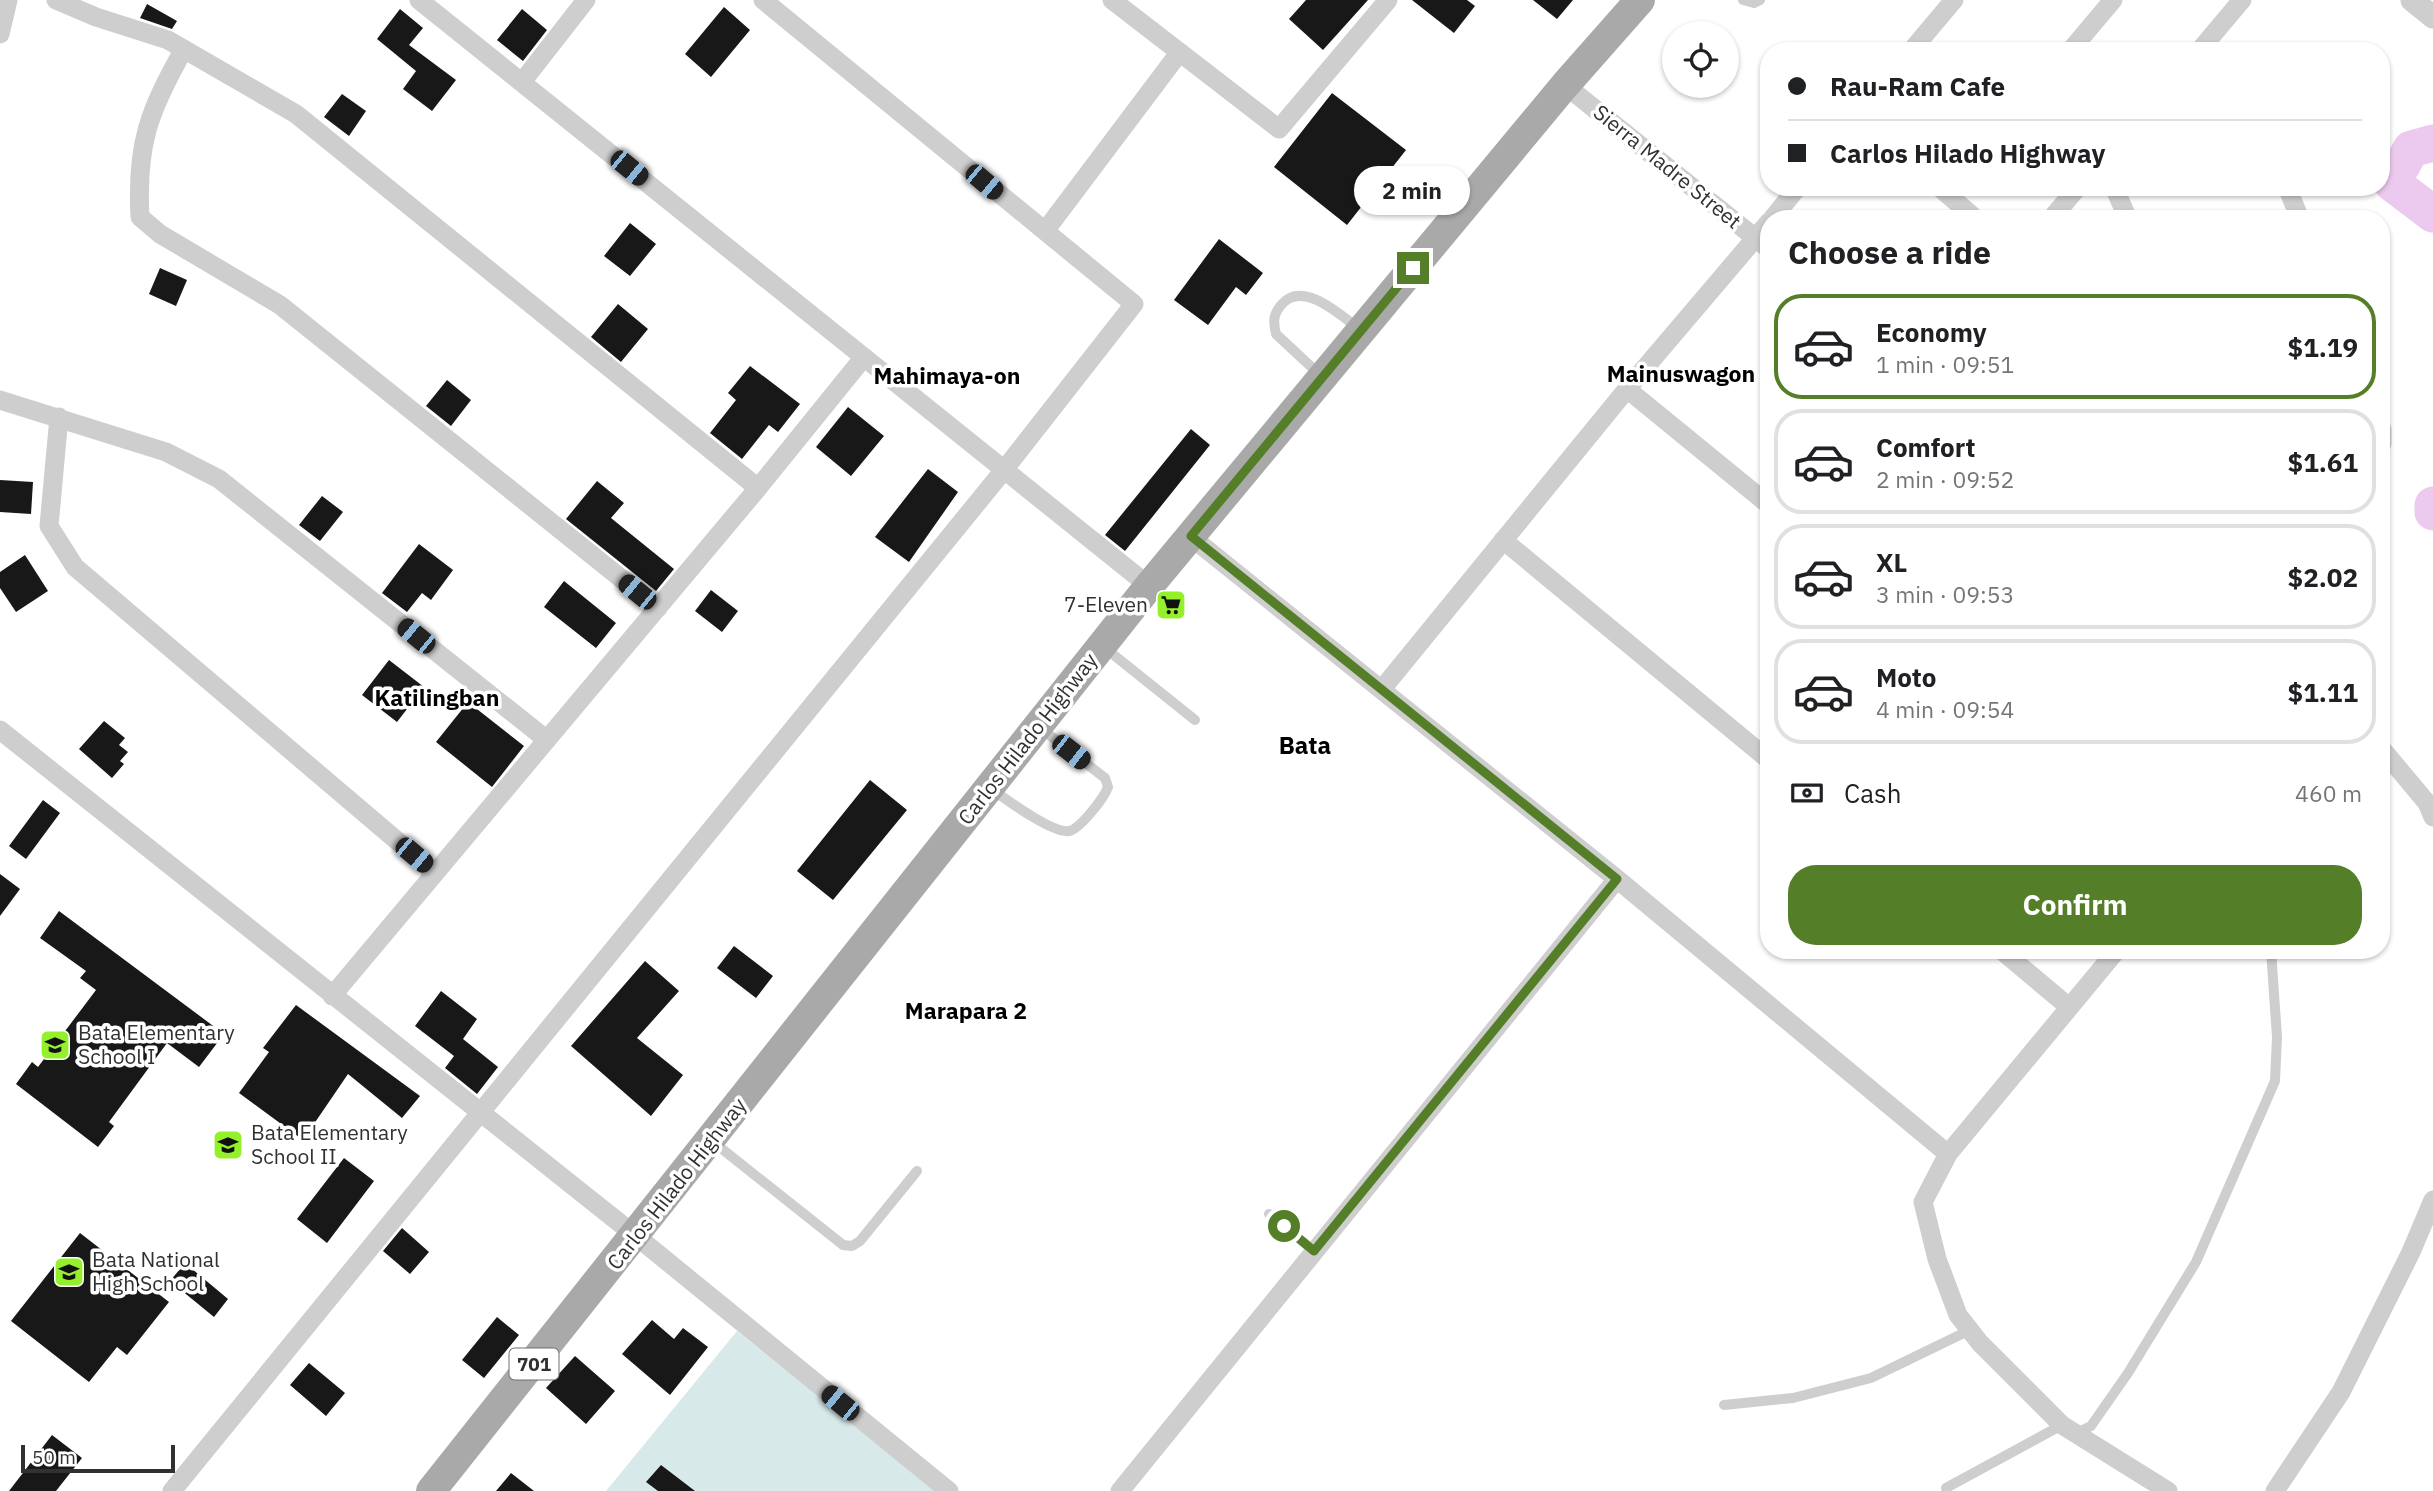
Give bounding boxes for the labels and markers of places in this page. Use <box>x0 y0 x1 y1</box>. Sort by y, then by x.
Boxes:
supermarket icon: 7-Eleven <box>1154 588 1188 622</box>
place label: 7-Eleven <box>1064 590 1148 618</box>
place label: Bata Elementary School I <box>78 1018 235 1070</box>
school or university icon: Bata Elementary School I <box>38 1028 72 1062</box>
place label: Bata Elementary School II <box>251 1118 408 1170</box>
school or university icon: Bata Elementary School II <box>211 1128 245 1162</box>
place label: Bata National High School <box>92 1245 220 1297</box>
school or university icon: Bata National High School <box>52 1255 86 1289</box>

